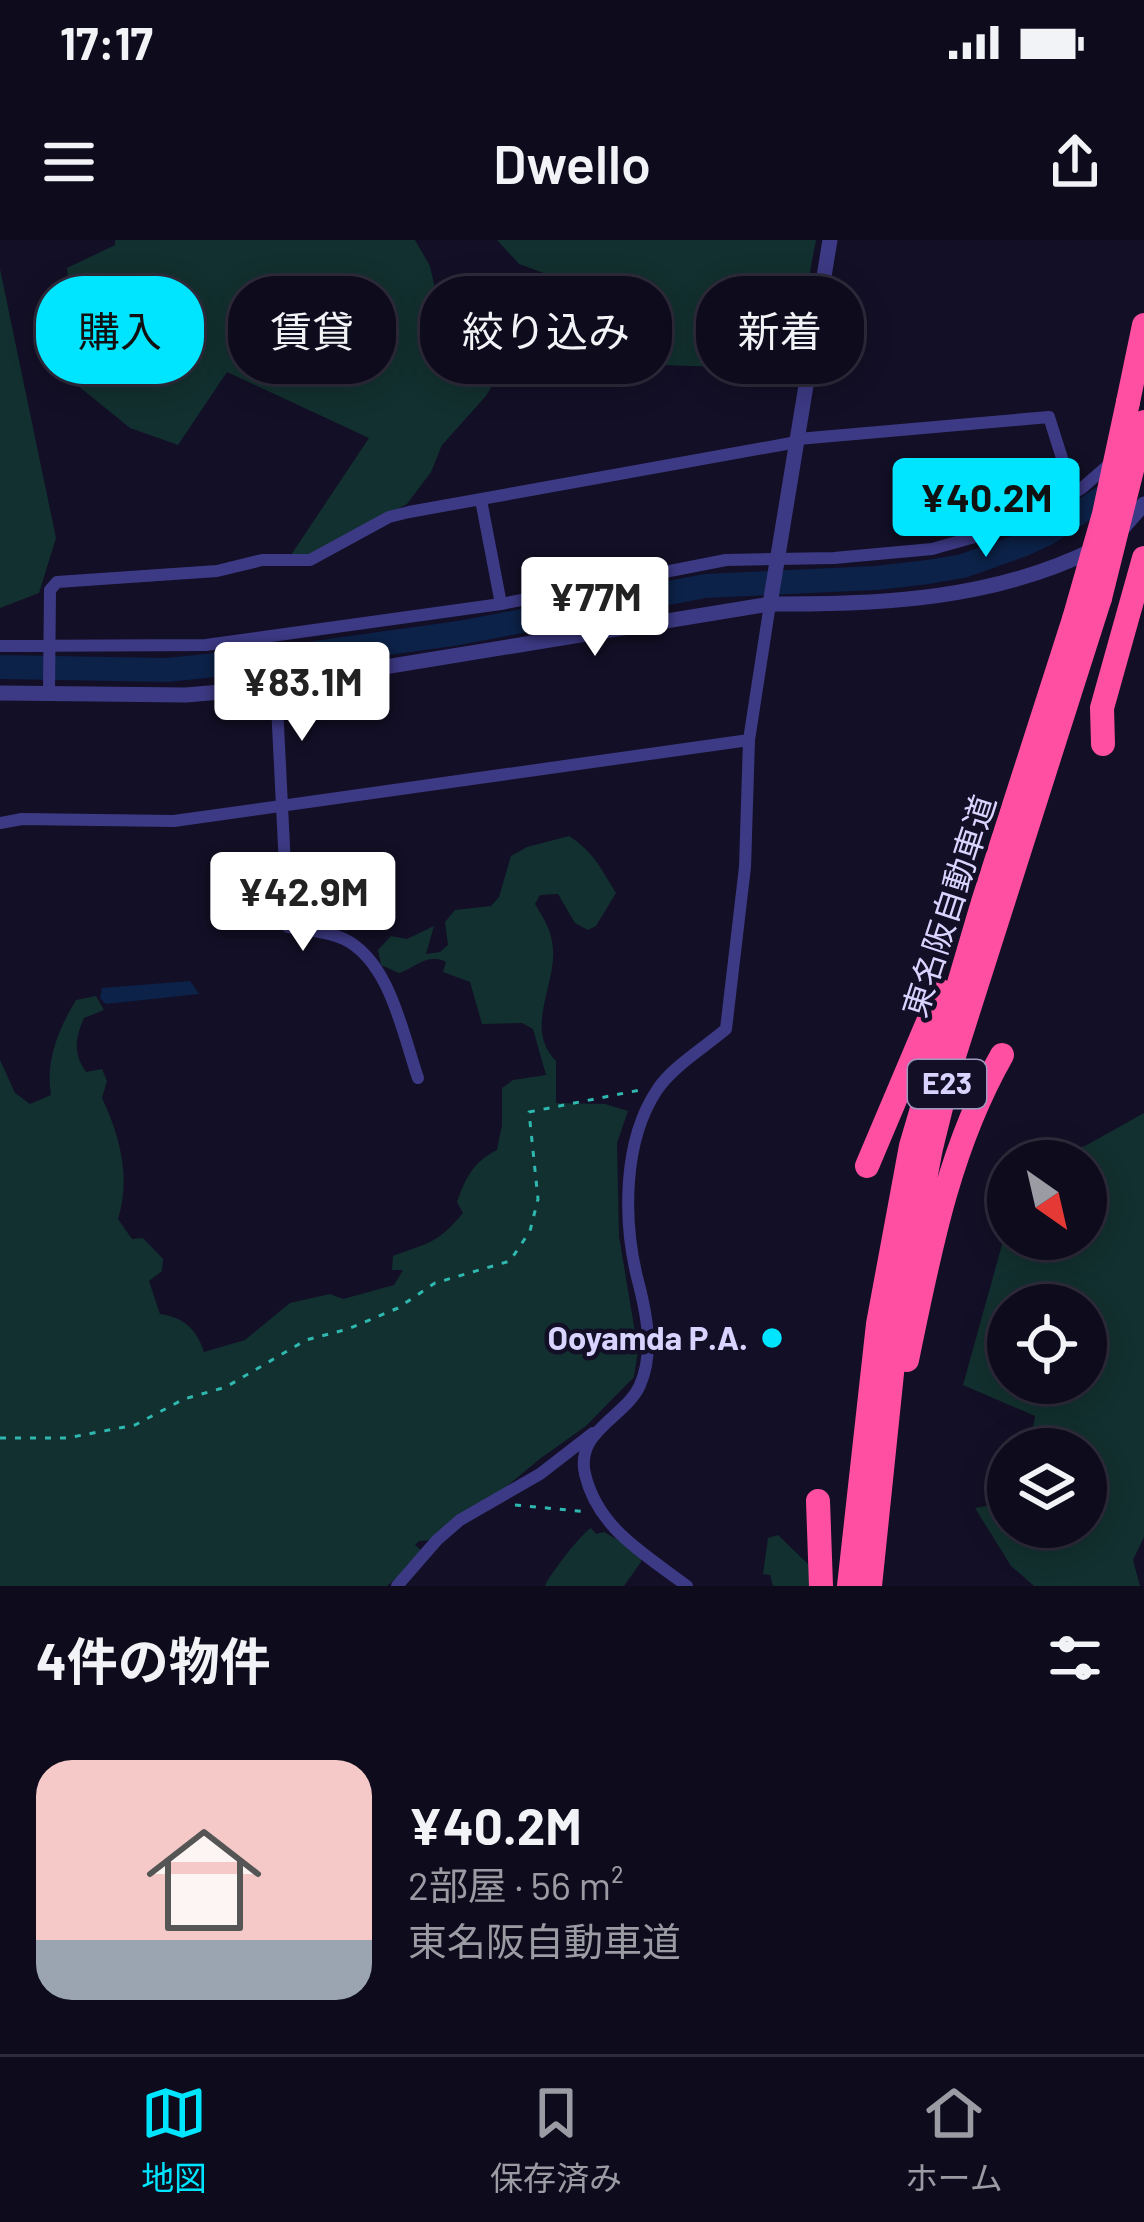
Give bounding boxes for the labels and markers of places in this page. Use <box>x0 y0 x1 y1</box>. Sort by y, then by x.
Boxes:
pin: ¥40.2M <box>888 458 1084 560</box>
pin: ¥77M <box>524 557 666 659</box>
pin: ¥83.1M <box>204 642 400 744</box>
pin: ¥42.9M <box>205 852 401 954</box>
place label: Ooyamda P.A. <box>548 1317 748 1357</box>
marker: Ooyamda P.A. <box>759 1325 785 1351</box>

